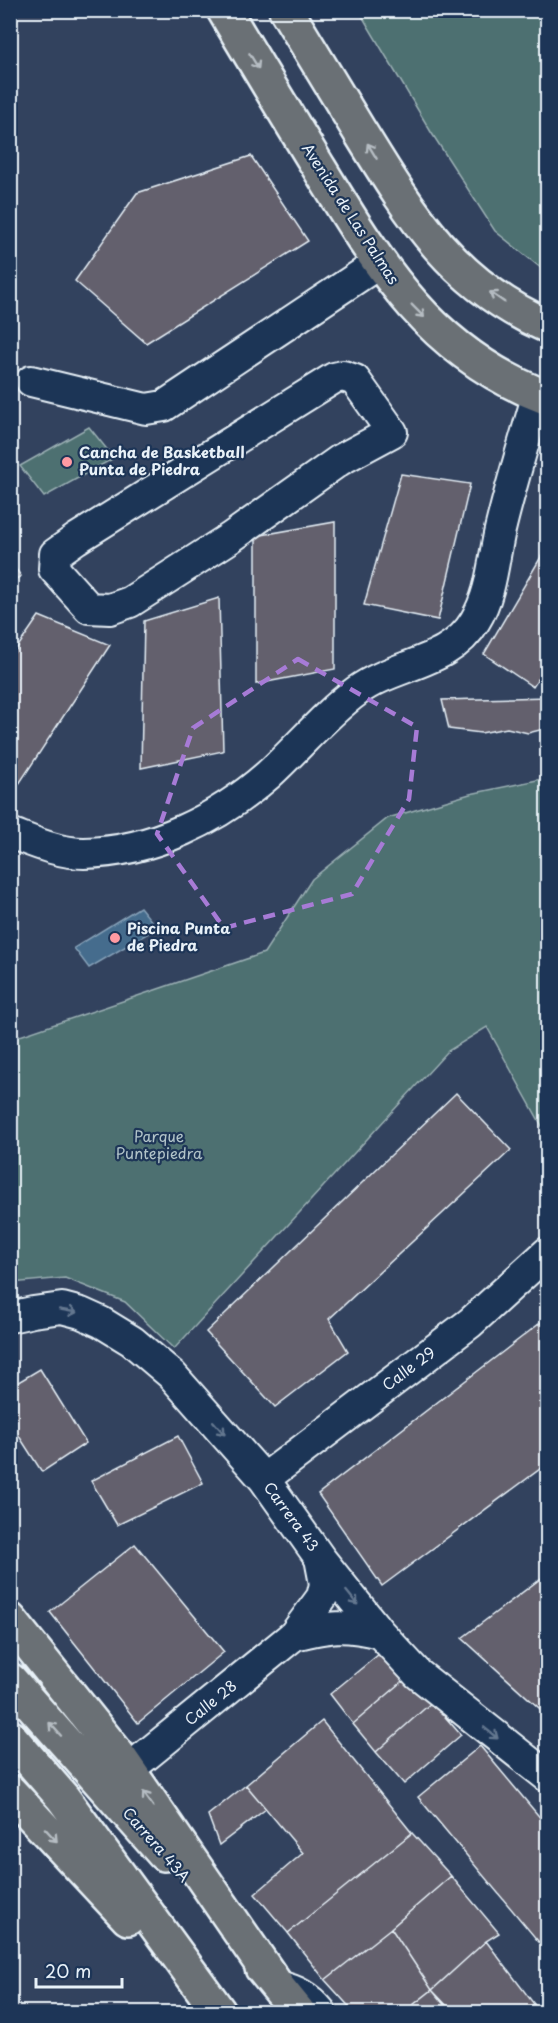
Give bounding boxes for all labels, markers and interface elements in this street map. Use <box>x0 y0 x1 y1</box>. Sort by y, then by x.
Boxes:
one-way arrow <box>248 52 260 69</box>
street label: Avenida de Las Palmas <box>297 138 406 288</box>
one-way arrow <box>365 142 378 159</box>
one-way arrow <box>489 291 505 303</box>
one-way arrow <box>411 304 425 319</box>
place label: Cancha de Basketball Punta de Piedra <box>79 440 244 480</box>
marker: Cancha de Basketball Punta de Piedra <box>60 455 74 469</box>
place label: Piscina Punta de Piedra <box>127 916 230 956</box>
marker: Piscina Punta de Piedra <box>108 931 122 945</box>
park label: Parque Puntepiedra <box>116 1124 203 1164</box>
one-way arrow <box>58 1305 77 1316</box>
street label: Calle 29 <box>377 1340 439 1395</box>
one-way arrow <box>212 1420 226 1435</box>
street label: Carrera 43 <box>259 1476 325 1556</box>
one-way arrow <box>346 1590 359 1606</box>
street label: Calle 28 <box>179 1674 241 1730</box>
one-way arrow <box>48 1721 62 1736</box>
one-way arrow <box>483 1727 499 1740</box>
one-way arrow <box>142 1791 155 1808</box>
street label: Carrera 43A <box>118 1802 196 1887</box>
one-way arrow <box>43 1827 58 1842</box>
scale bar <box>36 1951 122 1989</box>
text: 20 m <box>45 1957 91 1984</box>

